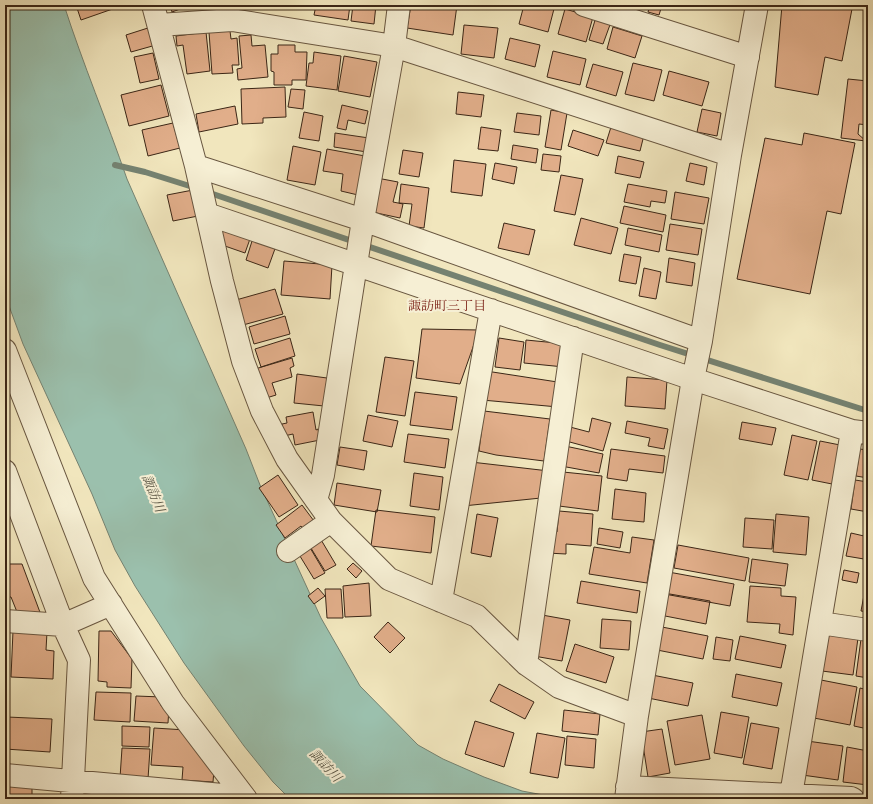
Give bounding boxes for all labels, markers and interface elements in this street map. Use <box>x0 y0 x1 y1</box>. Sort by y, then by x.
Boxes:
district label: 諏訪町三丁目 <box>408 297 486 313</box>
water label: 諏訪川 <box>139 472 169 516</box>
water label: 諏訪川 <box>307 745 347 786</box>

